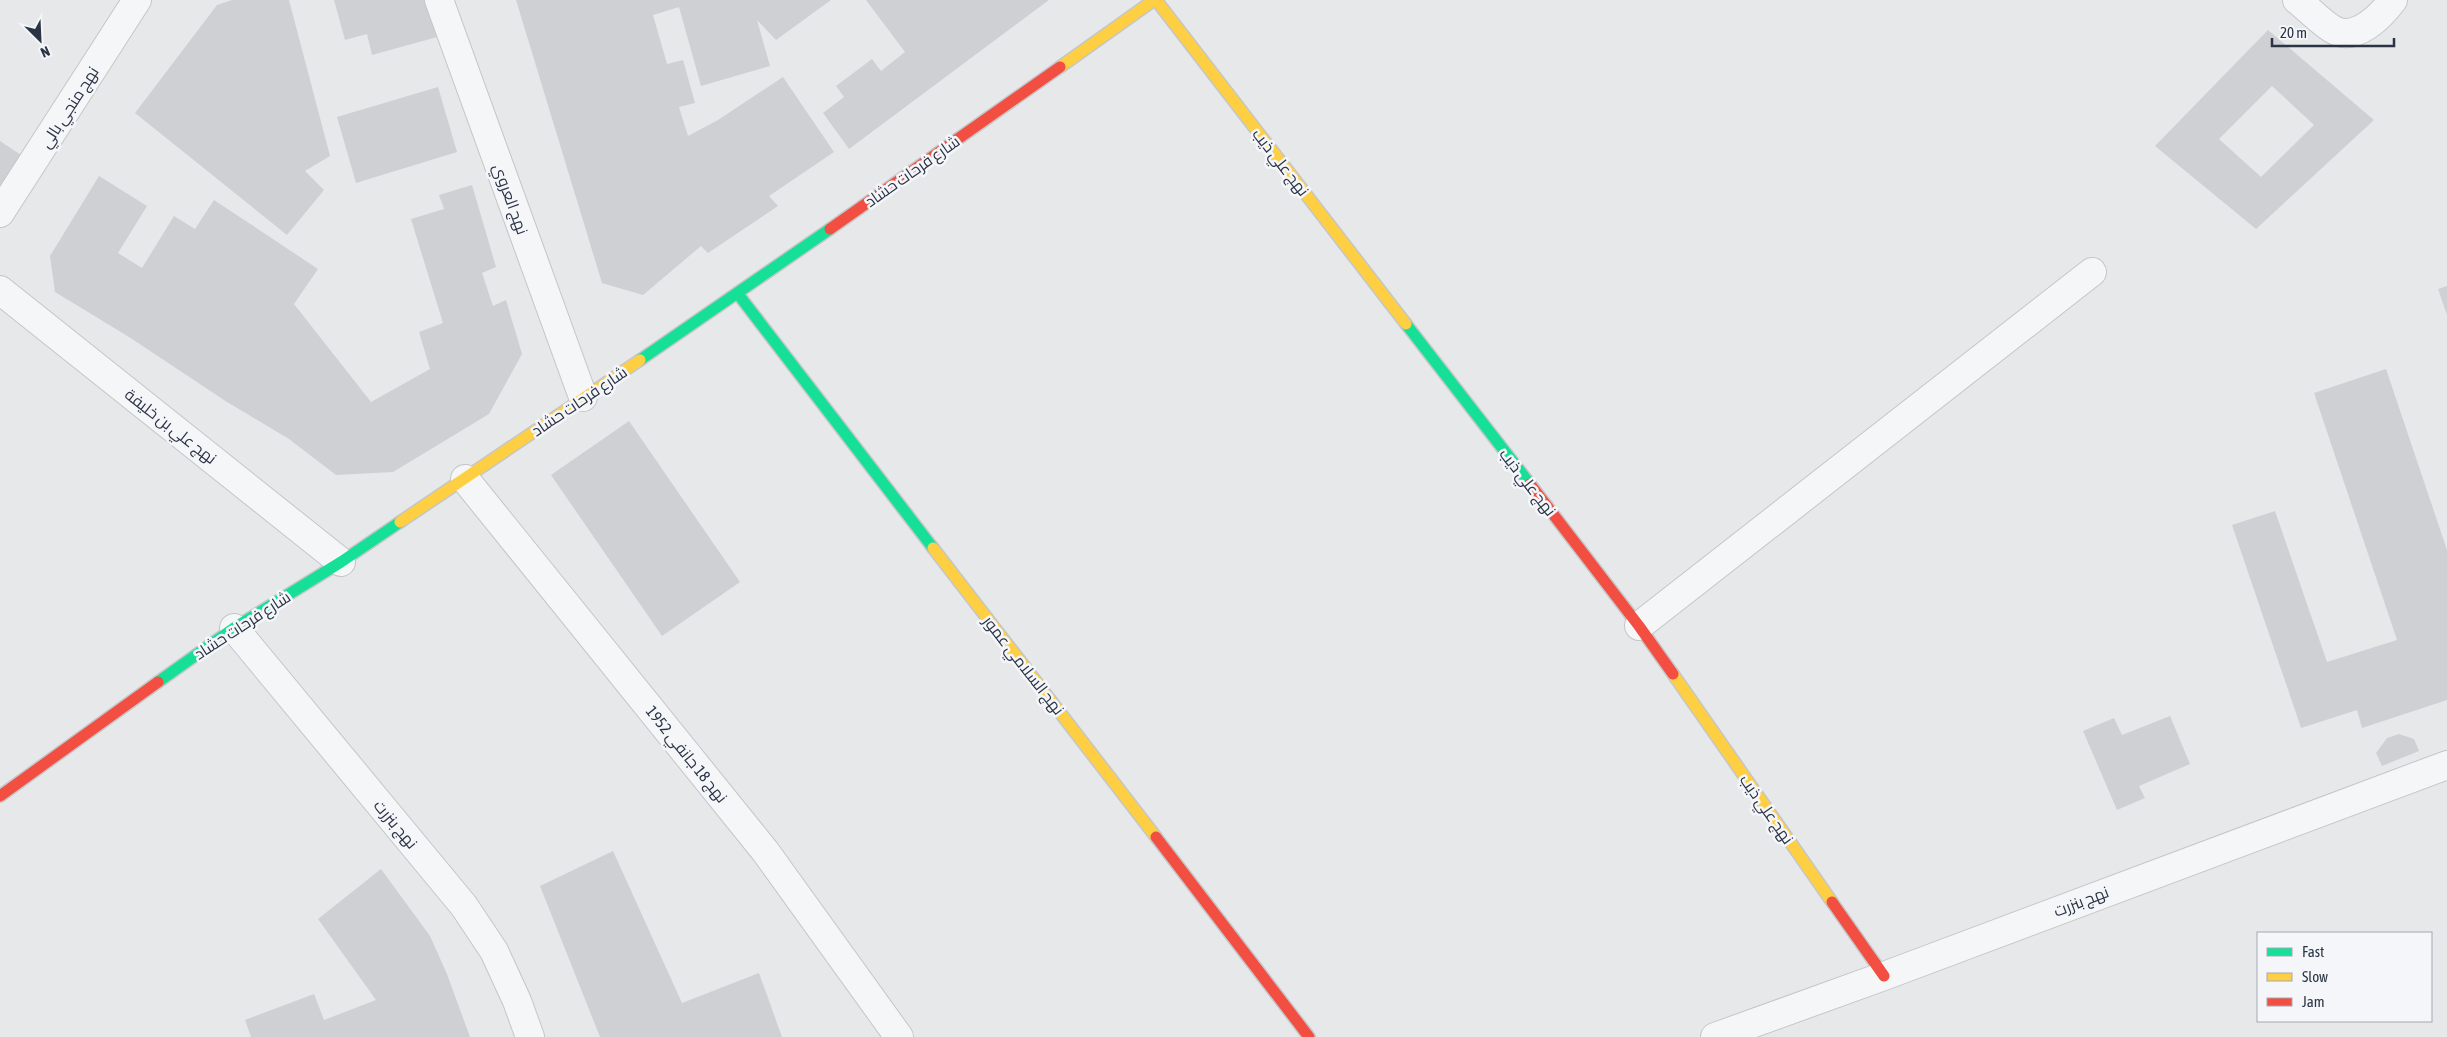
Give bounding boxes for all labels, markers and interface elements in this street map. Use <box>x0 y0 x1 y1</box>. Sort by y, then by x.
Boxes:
north arrow <box>15 15 65 65</box>
scale bar <box>2272 15 2394 47</box>
text: 20 m <box>2280 24 2307 41</box>
text: N <box>38 43 52 61</box>
street label: نهج منجي بالي <box>36 63 106 154</box>
street label: نهج علي ذيب <box>1245 125 1313 202</box>
street label: شارع فرحات حشاد <box>861 132 964 213</box>
street label: نهج العروي <box>485 161 532 238</box>
street label: شارع فرحات حشاد <box>528 362 632 442</box>
street label: نهج علي بن خليفة <box>119 385 220 471</box>
street label: نهج علي ذيب <box>1492 445 1560 522</box>
street label: شارع فرحات حشاد <box>190 587 295 665</box>
street label: نهج السلامي عمور <box>975 611 1068 721</box>
street label: نهج 18 جانفي 1952 <box>639 702 731 809</box>
street label: نهج علي ذيب <box>1732 771 1797 850</box>
street label: نهج بنزرت <box>368 796 421 854</box>
street label: نهج بنزرت <box>2051 882 2112 923</box>
legend <box>2257 932 2432 1022</box>
text: Fast <box>2302 943 2324 960</box>
text: Slow <box>2302 968 2328 985</box>
text: Jam <box>2302 993 2325 1010</box>

